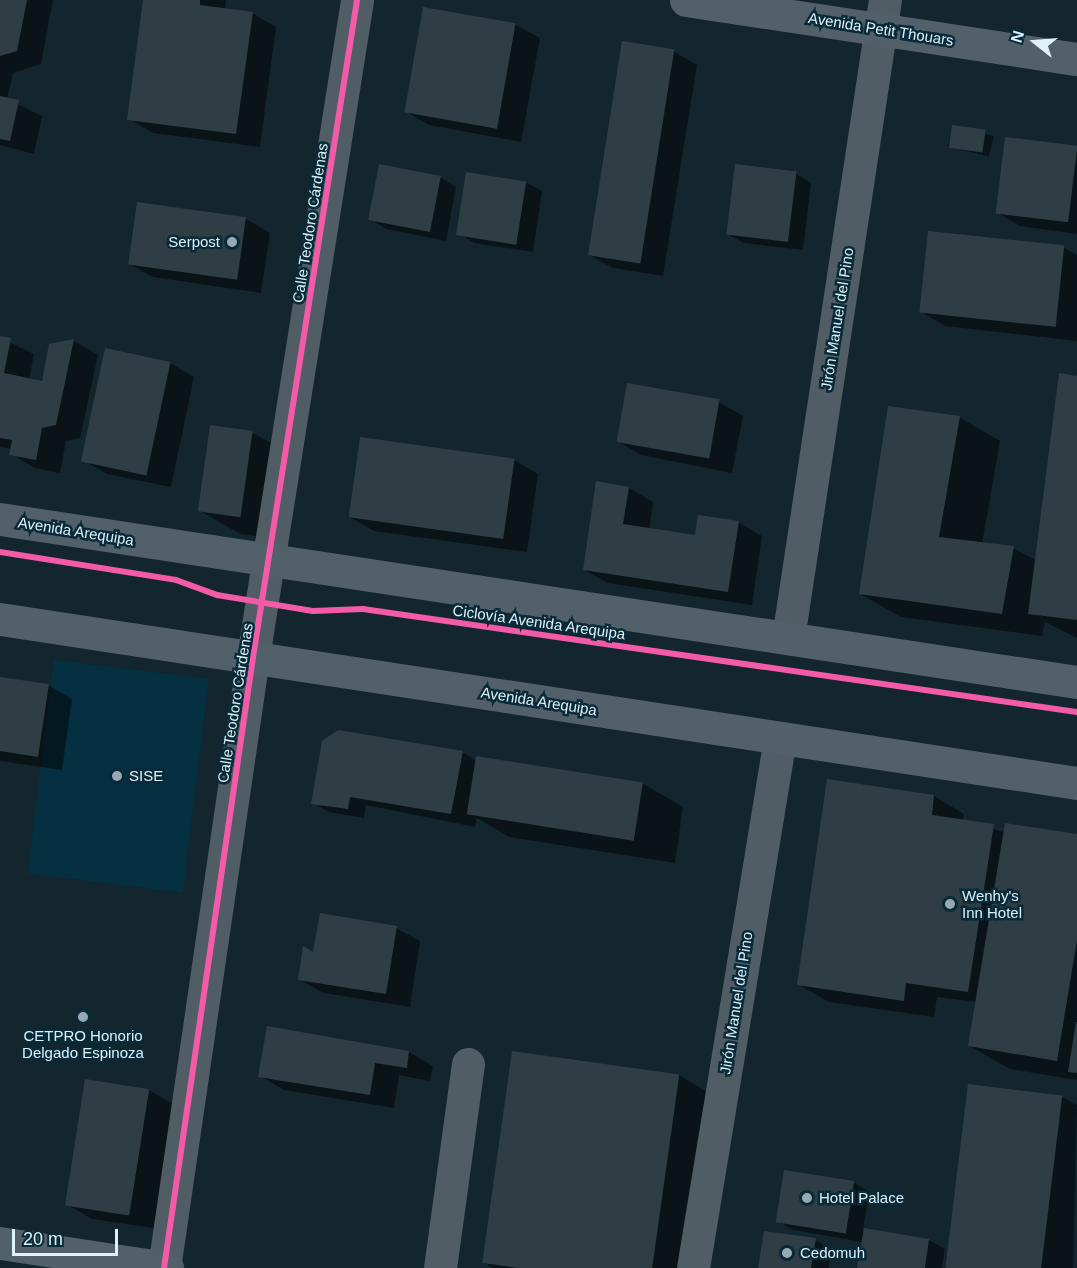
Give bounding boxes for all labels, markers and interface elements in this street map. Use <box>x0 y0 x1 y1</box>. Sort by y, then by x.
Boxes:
street label: Avenida Petit Thouars <box>807 9 955 49</box>
north arrow <box>1005 12 1065 72</box>
text: N <box>1007 29 1027 45</box>
street label: Calle Teodoro Cárdenas <box>288 142 332 304</box>
place label: Serpost <box>168 233 220 251</box>
marker: Serpost <box>225 235 239 249</box>
street label: Jirón Manuel del Pino <box>817 246 857 392</box>
street label: Avenida Arequipa <box>16 513 136 549</box>
street label: Ciclovía Avenida Arequipa <box>451 601 627 643</box>
street label: Calle Teodoro Cárdenas <box>213 622 257 784</box>
street label: Avenida Arequipa <box>479 683 599 719</box>
place label: SISE <box>129 767 163 785</box>
marker: SISE <box>110 769 124 783</box>
place label: Wenhy's Inn Hotel <box>962 886 1022 921</box>
marker: Wenhy's Inn Hotel <box>943 897 957 911</box>
street label: Jirón Manuel del Pino <box>716 930 756 1076</box>
marker: CETPRO Honorio Delgado Espinoza <box>76 1010 90 1024</box>
place label: CETPRO Honorio Delgado Espinoza <box>22 1026 144 1061</box>
place label: Hotel Palace <box>819 1189 904 1207</box>
marker: Hotel Palace <box>800 1191 814 1205</box>
scale bar <box>15 1217 122 1255</box>
text: 20 m <box>23 1229 63 1249</box>
marker: Cedomuh <box>778 1244 796 1262</box>
place label: Cedomuh <box>800 1244 865 1262</box>

